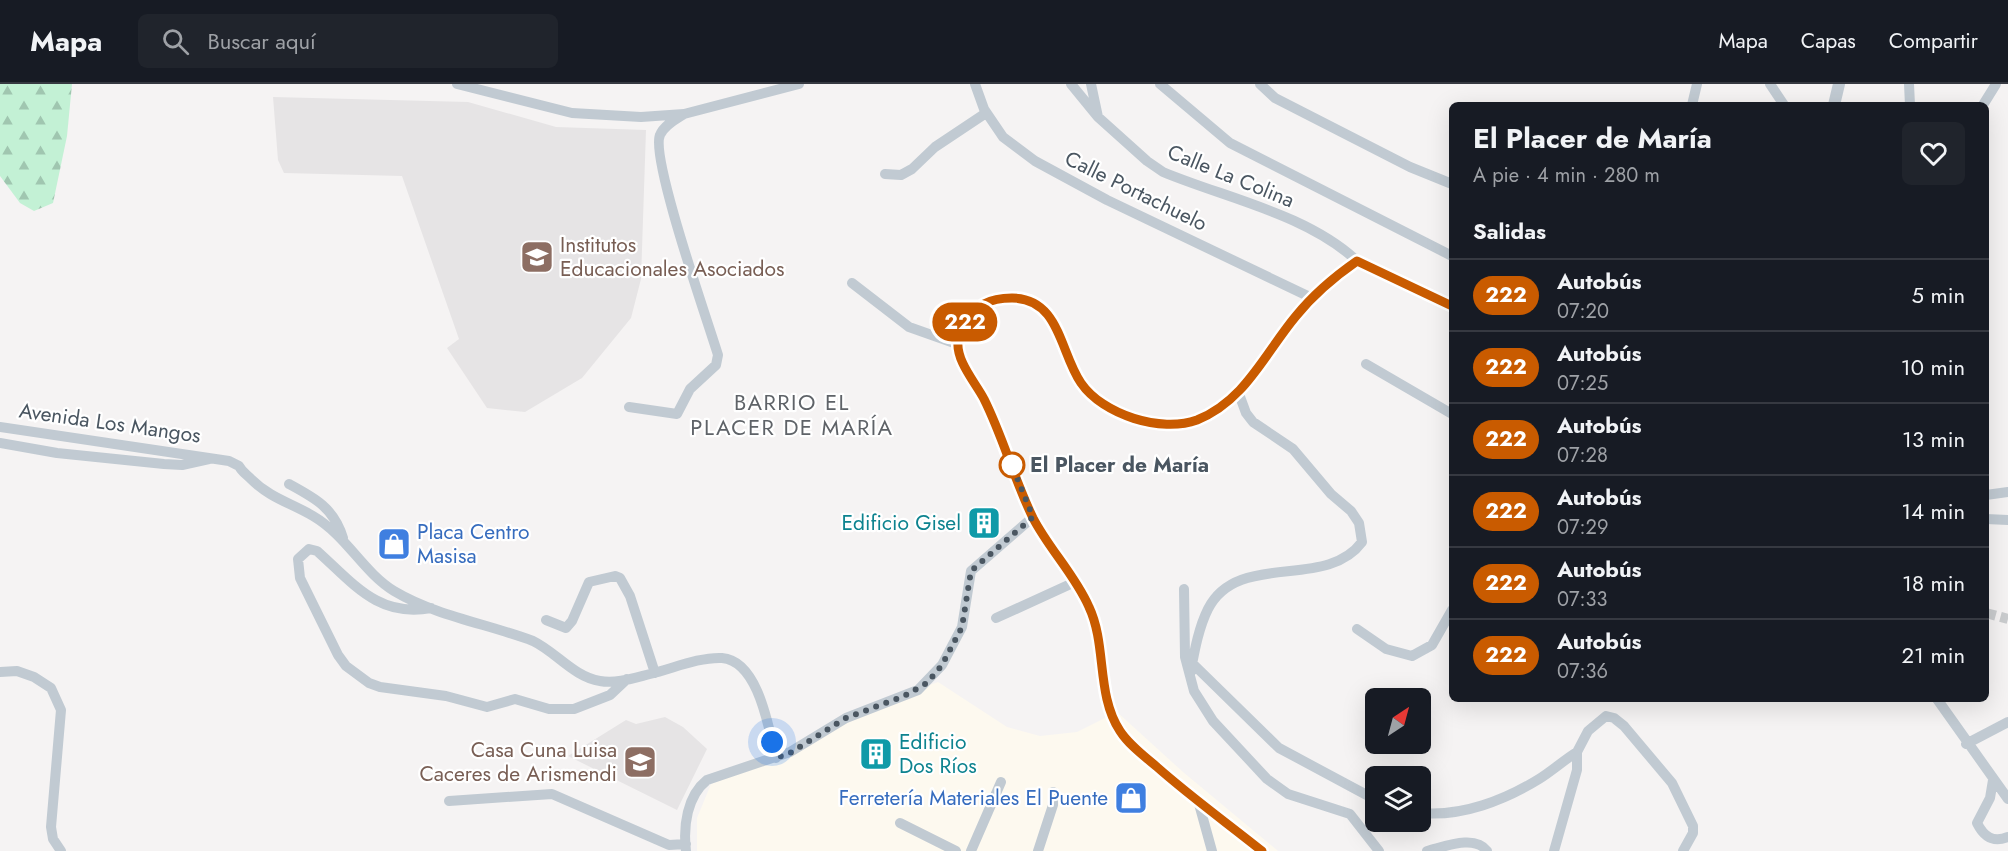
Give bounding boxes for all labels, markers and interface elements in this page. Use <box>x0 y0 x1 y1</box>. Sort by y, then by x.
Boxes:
search box <box>138 14 558 68</box>
text: Mapa <box>30 21 102 62</box>
icon: search <box>159 25 192 58</box>
text: Buscar aquí <box>207 25 316 57</box>
text: Mapa <box>1719 26 1768 56</box>
text: Capas <box>1801 26 1856 56</box>
text: Compartir <box>1889 26 1978 56</box>
text: El Placer de María <box>1473 118 1712 159</box>
button: heart <box>1902 122 1965 185</box>
street label: Calle La Colina <box>1163 137 1299 215</box>
street label: Calle Portachuelo <box>1060 144 1212 238</box>
text: A pie · 4 min · 280 m <box>1473 161 1660 190</box>
text: Salidas <box>1473 215 1546 247</box>
place label: Institutos Educacionales Asociados <box>560 230 784 284</box>
school or university icon: Institutos Educacionales Asociados <box>519 239 555 275</box>
text: Autobús <box>1557 265 1642 297</box>
text: 5 min <box>1912 279 1965 311</box>
text: 222 <box>1485 280 1527 310</box>
text: 07:20 <box>1557 297 1609 326</box>
line badge: 222 <box>930 302 1000 342</box>
text: 222 <box>944 307 986 337</box>
text: Autobús <box>1557 337 1642 369</box>
text: 10 min <box>1901 351 1965 383</box>
text: 222 <box>1485 352 1527 382</box>
text: 07:25 <box>1557 369 1608 398</box>
district label: BARRIO EL PLACER DE MARÍA <box>690 386 894 443</box>
street label: Avenida Los Mangos <box>17 395 203 451</box>
text: Autobús <box>1557 409 1642 441</box>
text: 13 min <box>1902 423 1965 455</box>
text: 222 <box>1485 424 1527 454</box>
text: 07:28 <box>1557 441 1608 470</box>
place label: El Placer de María <box>1030 450 1209 480</box>
marker: El Placer de María <box>999 452 1025 478</box>
text: Autobús <box>1557 481 1642 513</box>
text: 14 min <box>1901 495 1965 527</box>
text: 222 <box>1485 496 1527 526</box>
building icon: Edificio Gisel <box>966 505 1002 541</box>
place label: Edificio Gisel <box>841 508 961 538</box>
text: 07:29 <box>1557 513 1608 542</box>
place label: Placa Centro Masisa <box>417 517 530 571</box>
shop icon: Placa Centro Masisa <box>376 526 412 562</box>
text: Autobús <box>1557 553 1642 585</box>
text: 18 min <box>1902 567 1965 599</box>
text: 222 <box>1485 568 1527 598</box>
text: 07:33 <box>1557 585 1607 614</box>
text: Autobús <box>1557 625 1642 657</box>
text: 21 min <box>1902 639 1965 671</box>
text: 222 <box>1485 640 1527 670</box>
text: 07:36 <box>1557 657 1608 686</box>
north arrow <box>1365 688 1431 754</box>
map controls <box>1365 688 1431 832</box>
your location <box>757 727 787 757</box>
place label: Edificio Dos Ríos <box>899 727 977 781</box>
place label: Casa Cuna Luisa Caceres de Arismendi <box>419 735 617 789</box>
building icon: Edificio Dos Ríos <box>858 736 894 772</box>
school or university icon: Casa Cuna Luisa Caceres de Arismendi <box>622 744 658 780</box>
button: layers <box>1365 766 1431 832</box>
shop icon: Ferretería Materiales El Puente <box>1113 780 1149 816</box>
place label: Ferretería Materiales El Puente <box>839 783 1108 813</box>

